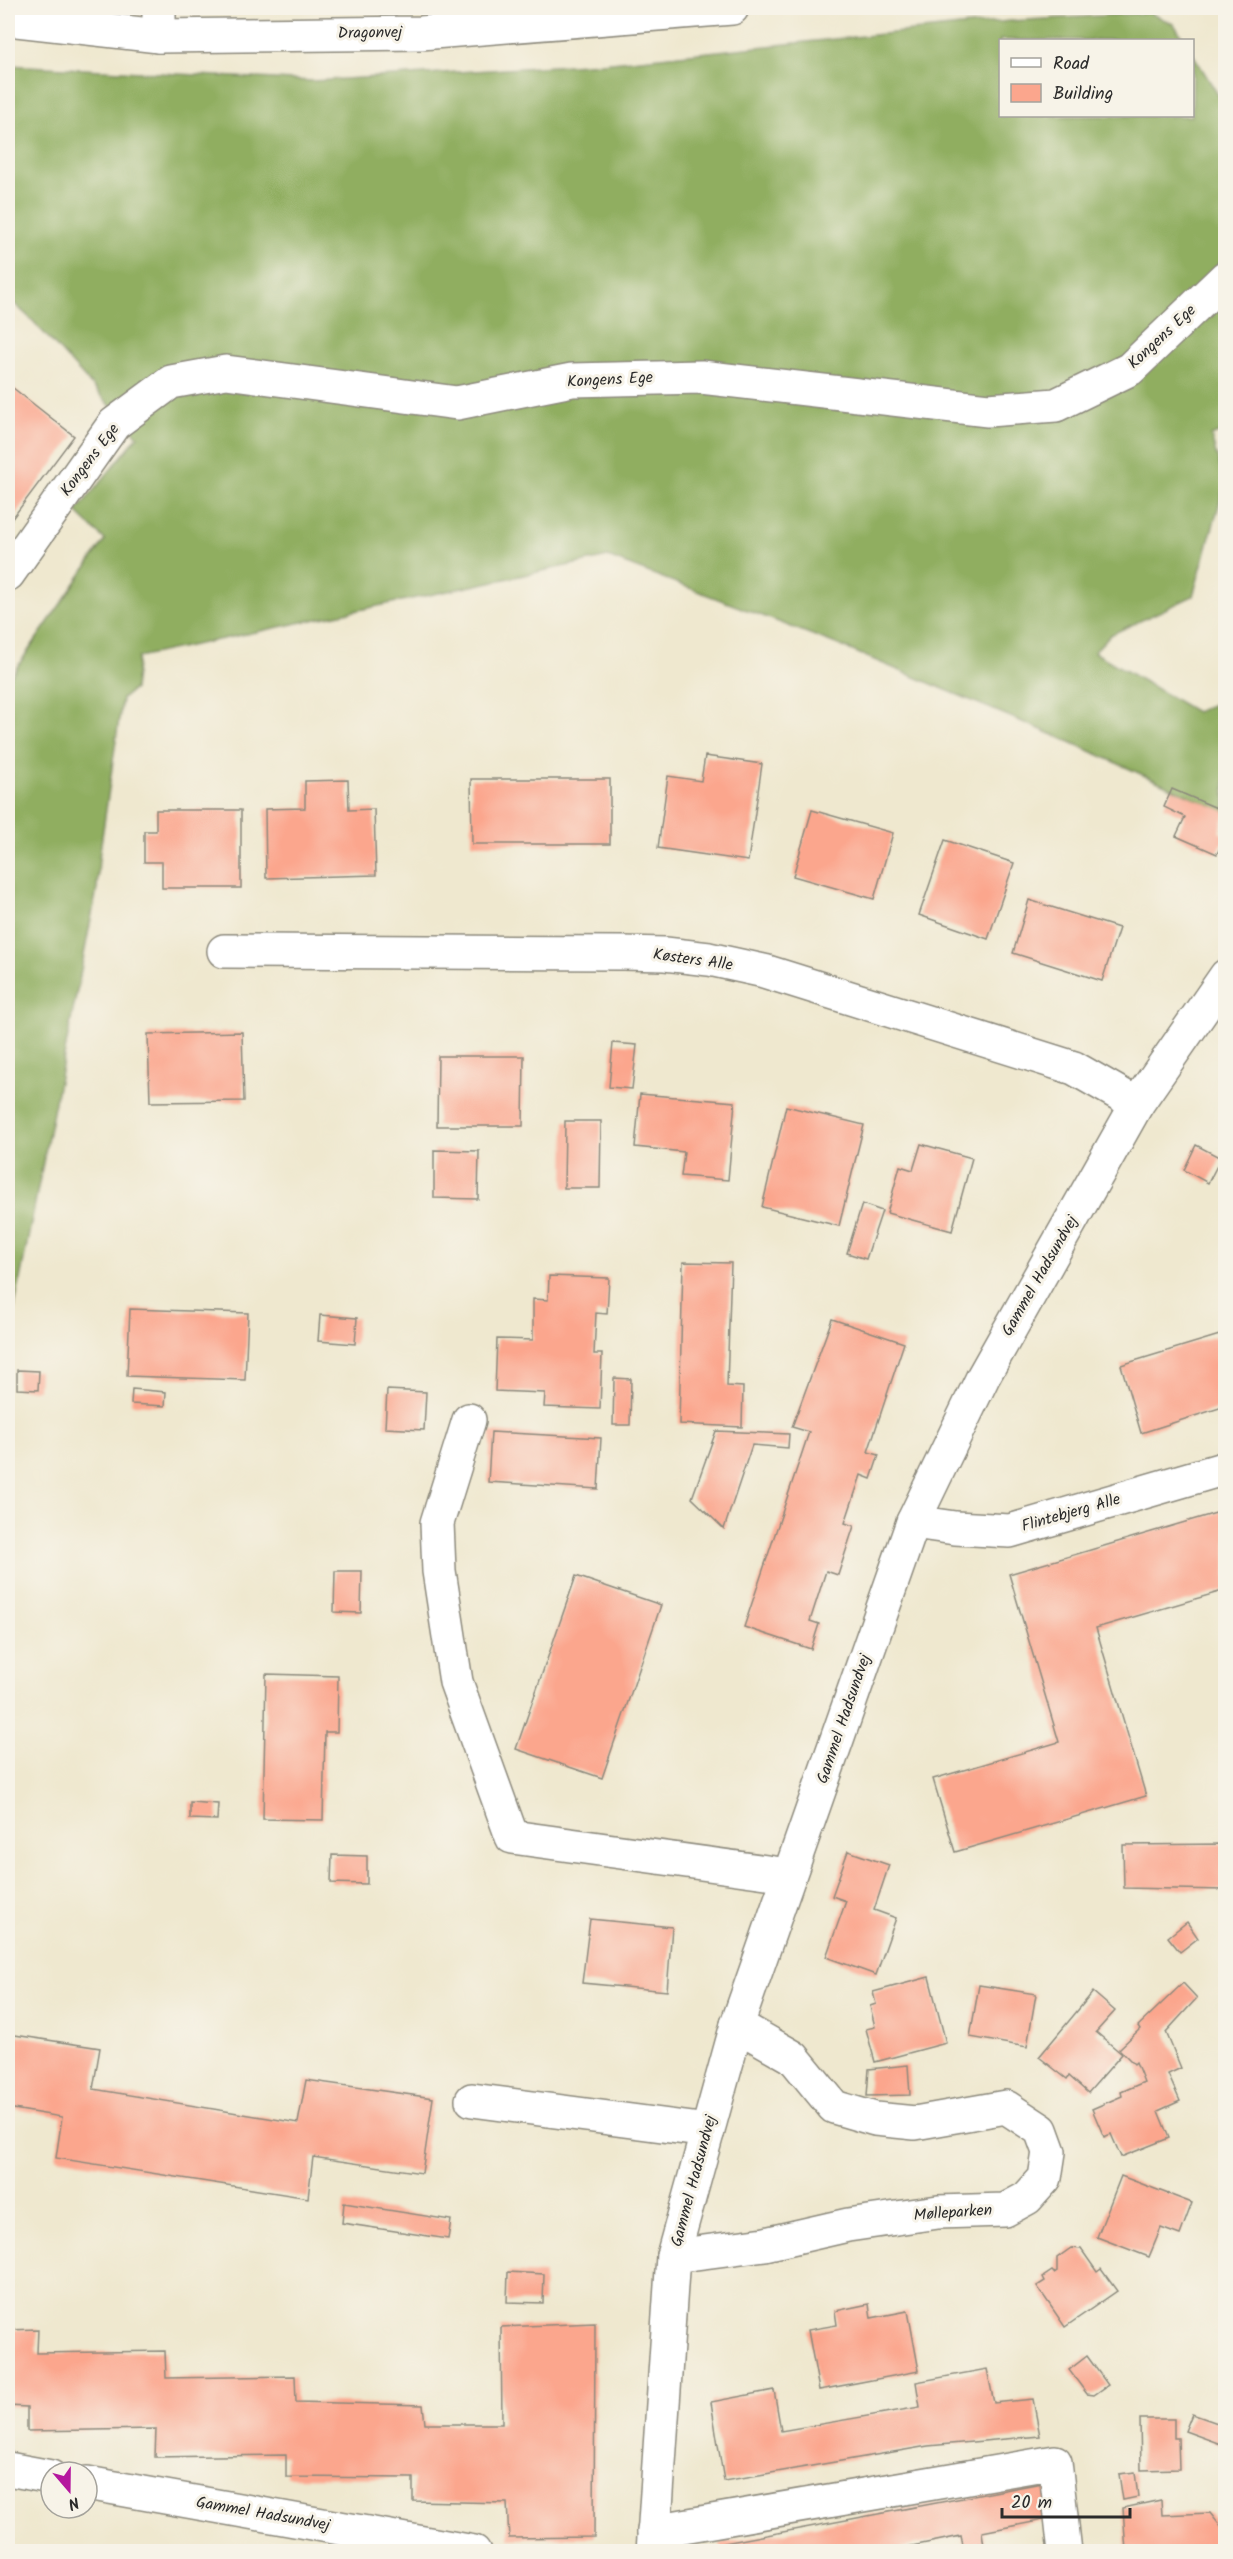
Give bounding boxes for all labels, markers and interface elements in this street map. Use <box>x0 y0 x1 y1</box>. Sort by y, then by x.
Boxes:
street label: Dragonvej <box>338 20 403 46</box>
legend <box>999 39 1194 117</box>
text: Road <box>1053 50 1090 79</box>
text: Building <box>1053 80 1113 109</box>
street label: Kongens Ege <box>1122 299 1202 375</box>
street label: Kongens Ege <box>566 365 654 395</box>
street label: Kongens Ege <box>54 418 126 502</box>
street label: Køsters Alle <box>652 942 734 978</box>
street label: Gammel Hadsundvej <box>995 1210 1085 1341</box>
street label: Flintebjerg Alle <box>1019 1487 1123 1539</box>
street label: Gammel Hadsundvej <box>810 1650 878 1787</box>
street label: Gammel Hadsundvej <box>664 2111 724 2250</box>
street label: Mølleparken <box>913 2198 993 2228</box>
north arrow <box>39 2460 99 2520</box>
scale bar <box>1002 2481 1130 2519</box>
text: N <box>65 2489 83 2516</box>
text: 20 m <box>1011 2489 1052 2518</box>
street label: Gammel Hadsundvej <box>194 2490 333 2538</box>

